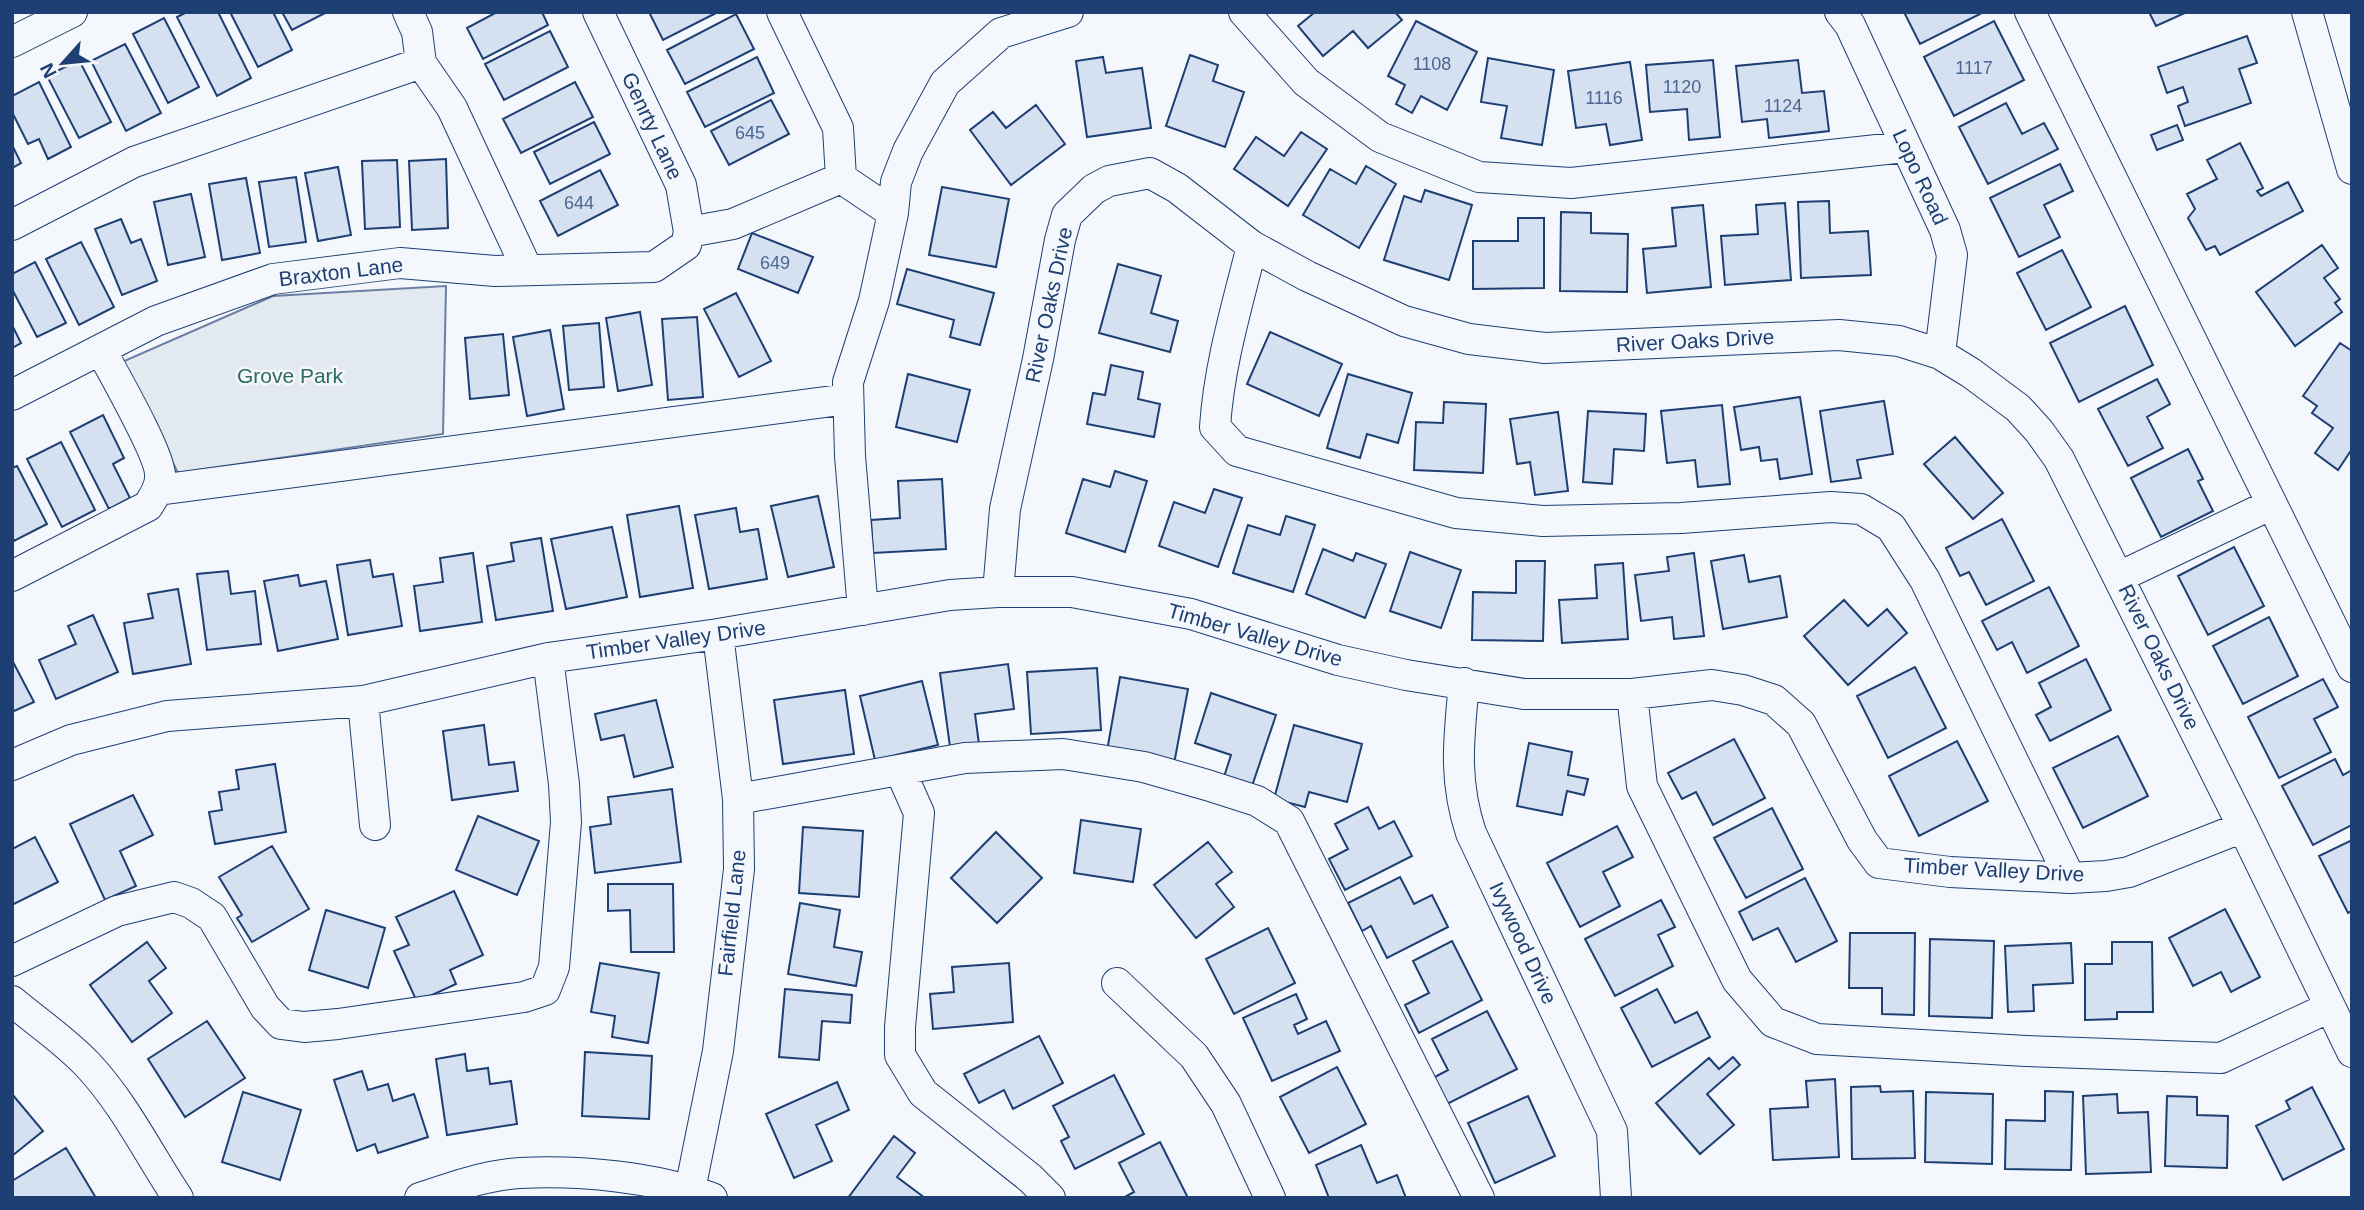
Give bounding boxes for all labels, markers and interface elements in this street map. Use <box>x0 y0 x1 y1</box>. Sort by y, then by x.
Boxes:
north arrow <box>28 28 98 98</box>
house number: 1108 <box>1413 54 1451 74</box>
house number: 1117 <box>1955 58 1993 78</box>
text: N <box>36 60 61 81</box>
street label: Genrty Lane <box>618 69 687 183</box>
house number: 1120 <box>1663 77 1701 97</box>
house number: 1116 <box>1585 88 1623 108</box>
house number: 1124 <box>1764 96 1802 116</box>
house number: 645 <box>735 123 765 143</box>
street label: Lopo Road <box>1888 125 1953 228</box>
house number: 644 <box>564 193 594 213</box>
street label: River Oaks Drive <box>1021 225 1076 385</box>
street label: Braxton Lane <box>278 252 404 291</box>
house number: 649 <box>760 253 790 273</box>
street label: River Oaks Drive <box>1615 325 1775 356</box>
park label: Grove Park <box>237 364 344 387</box>
street label: River Oaks Drive <box>2114 580 2205 733</box>
street label: Timber Valley Drive <box>1165 599 1345 671</box>
street label: Timber Valley Drive <box>585 616 767 663</box>
street label: Fairfield Lane <box>713 848 750 977</box>
street label: Timber Valley Drive <box>1903 853 2085 886</box>
street label: Ivywood Drive <box>1485 878 1562 1007</box>

